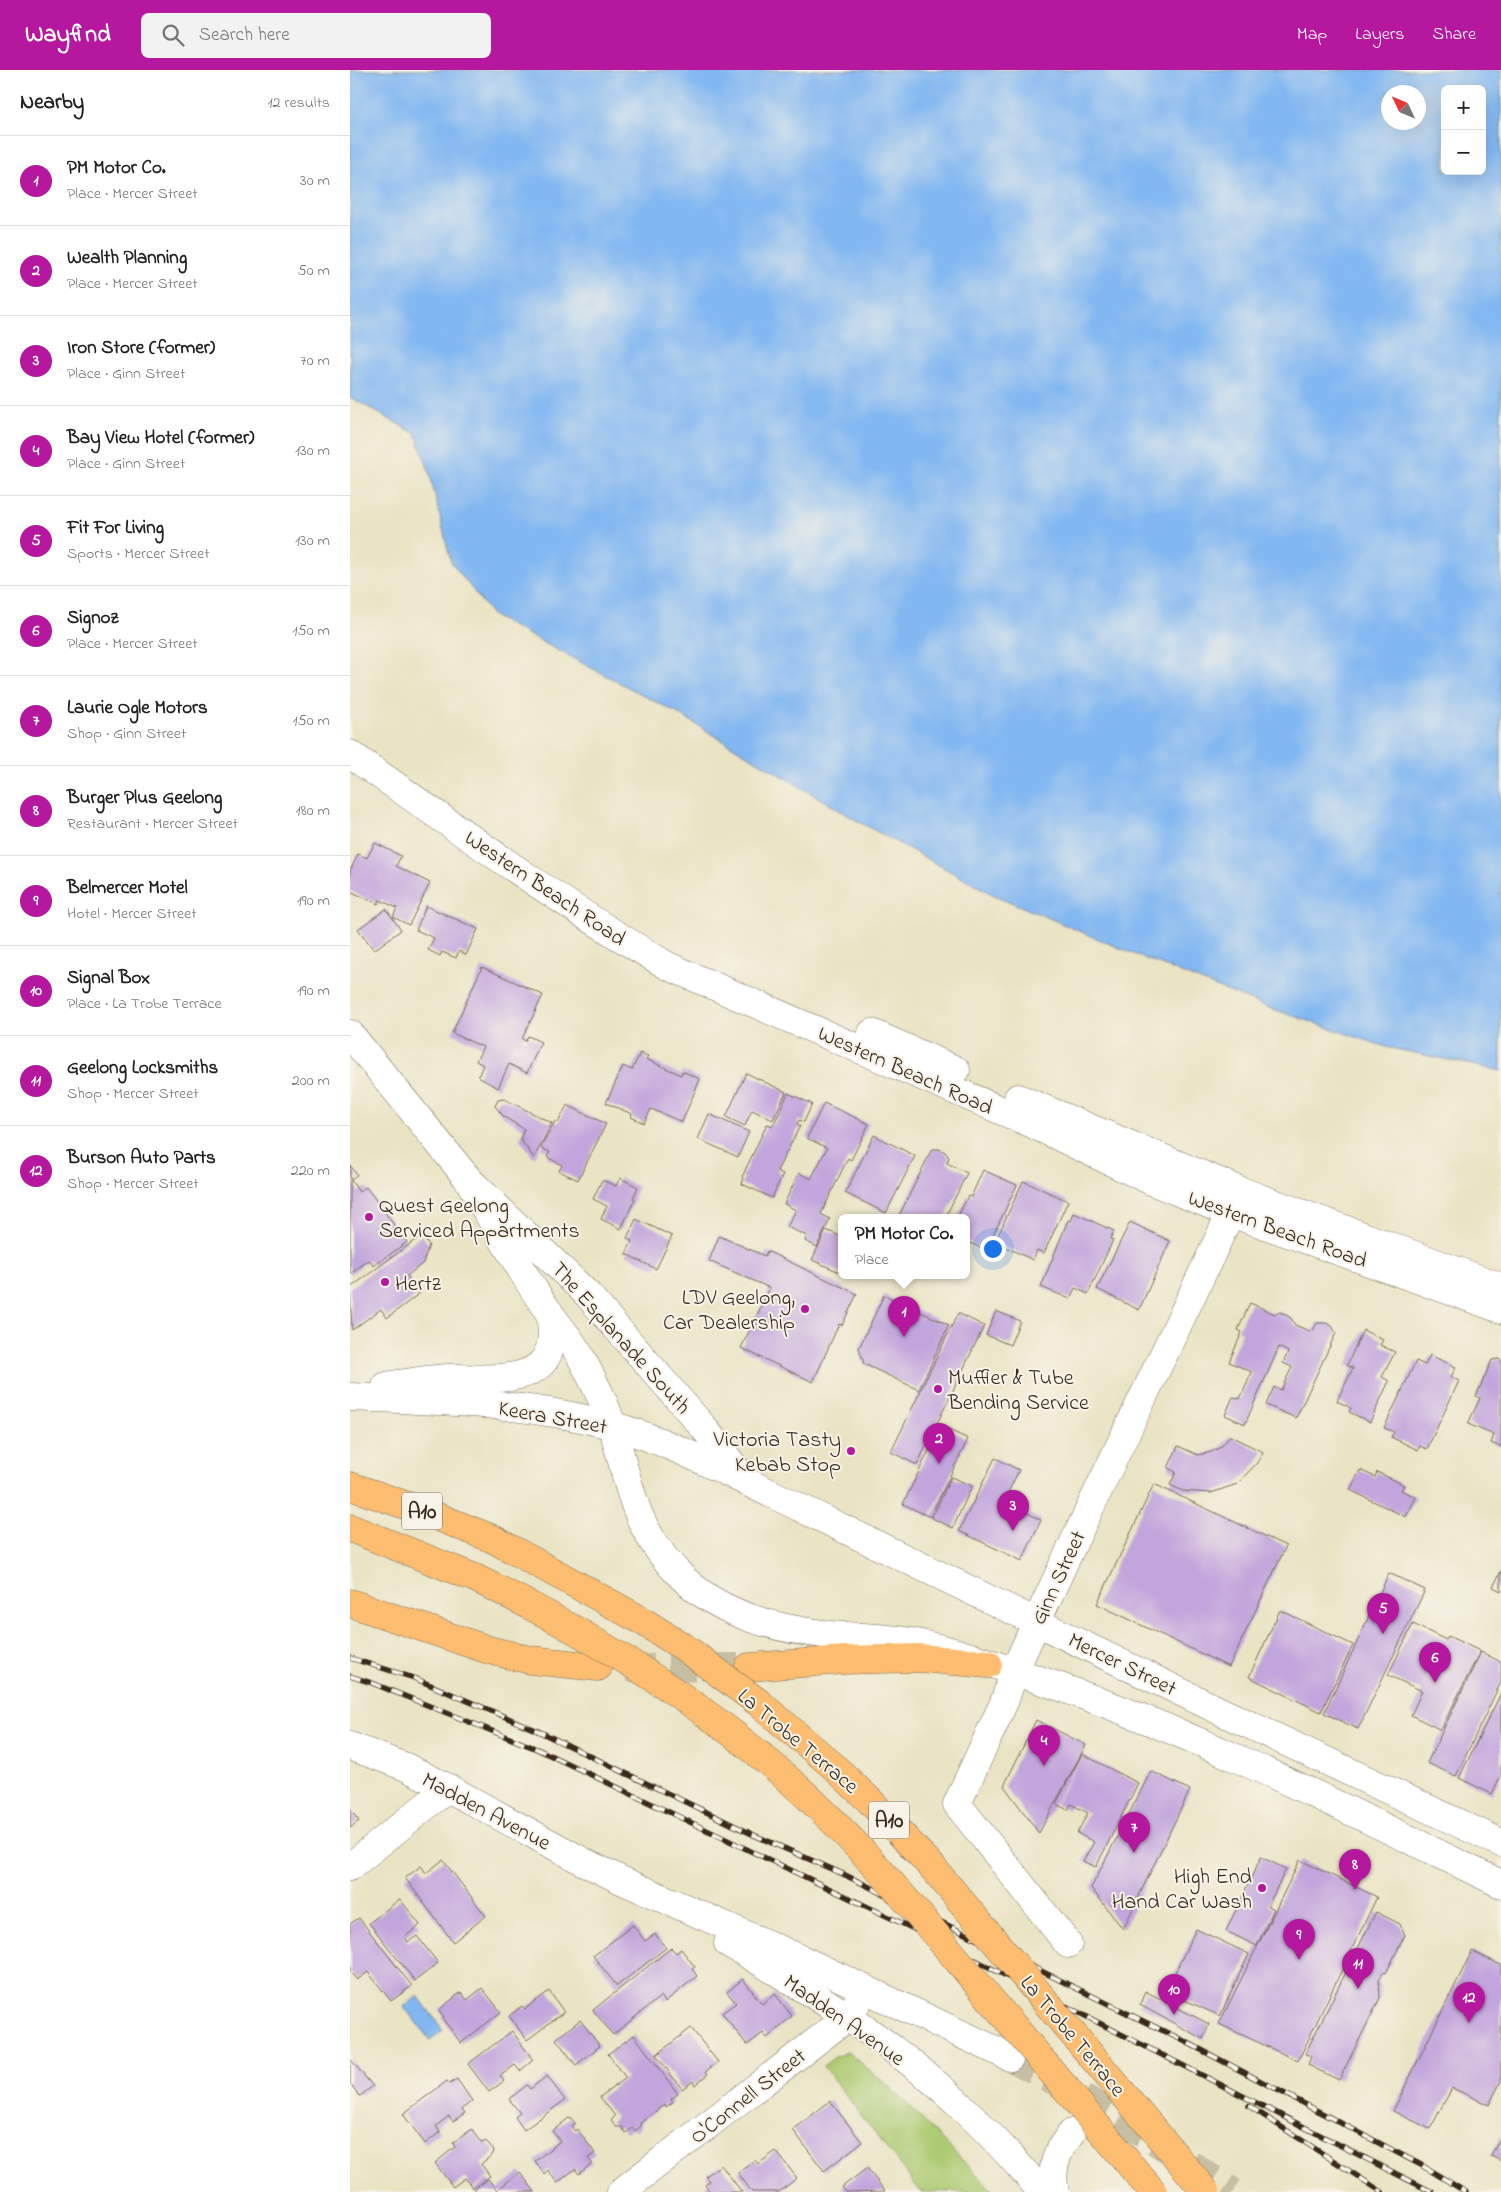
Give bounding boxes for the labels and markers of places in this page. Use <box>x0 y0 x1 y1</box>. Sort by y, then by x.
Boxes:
place label: Quest Geelong Serviced Appartments <box>379 1191 580 1248</box>
marker: Quest Geelong Serviced Appartments <box>363 1211 375 1223</box>
place label: Hertz <box>395 1269 442 1301</box>
marker: Hertz <box>379 1276 391 1288</box>
place label: LDV Geelong, Car Dealership <box>663 1283 795 1340</box>
pin: 1 <box>888 1296 920 1337</box>
marker: LDV Geelong, Car Dealership <box>799 1303 811 1315</box>
place label: Muffler & Tube Bending Service <box>947 1363 1089 1421</box>
marker: Muffler & Tube Bending Service <box>932 1383 944 1395</box>
pin: 2 <box>923 1423 955 1464</box>
place label: Victoria Tasty Kebab Stop <box>713 1425 841 1482</box>
marker: Victoria Tasty Kebab Stop <box>845 1445 857 1457</box>
pin: 3 <box>997 1490 1029 1531</box>
pin: 5 <box>1367 1593 1399 1634</box>
pin: 6 <box>1419 1642 1451 1683</box>
pin: 4 <box>1028 1725 1060 1766</box>
pin: 7 <box>1118 1812 1150 1853</box>
pin: 8 <box>1339 1849 1371 1890</box>
place label: High End Hand Car Wash <box>1112 1862 1252 1919</box>
marker: High End Hand Car Wash <box>1256 1882 1268 1894</box>
pin: 9 <box>1283 1919 1315 1960</box>
pin: 11 <box>1342 1948 1374 1989</box>
pin: 10 <box>1158 1974 1190 2015</box>
pin: 12 <box>1453 1982 1485 2023</box>

